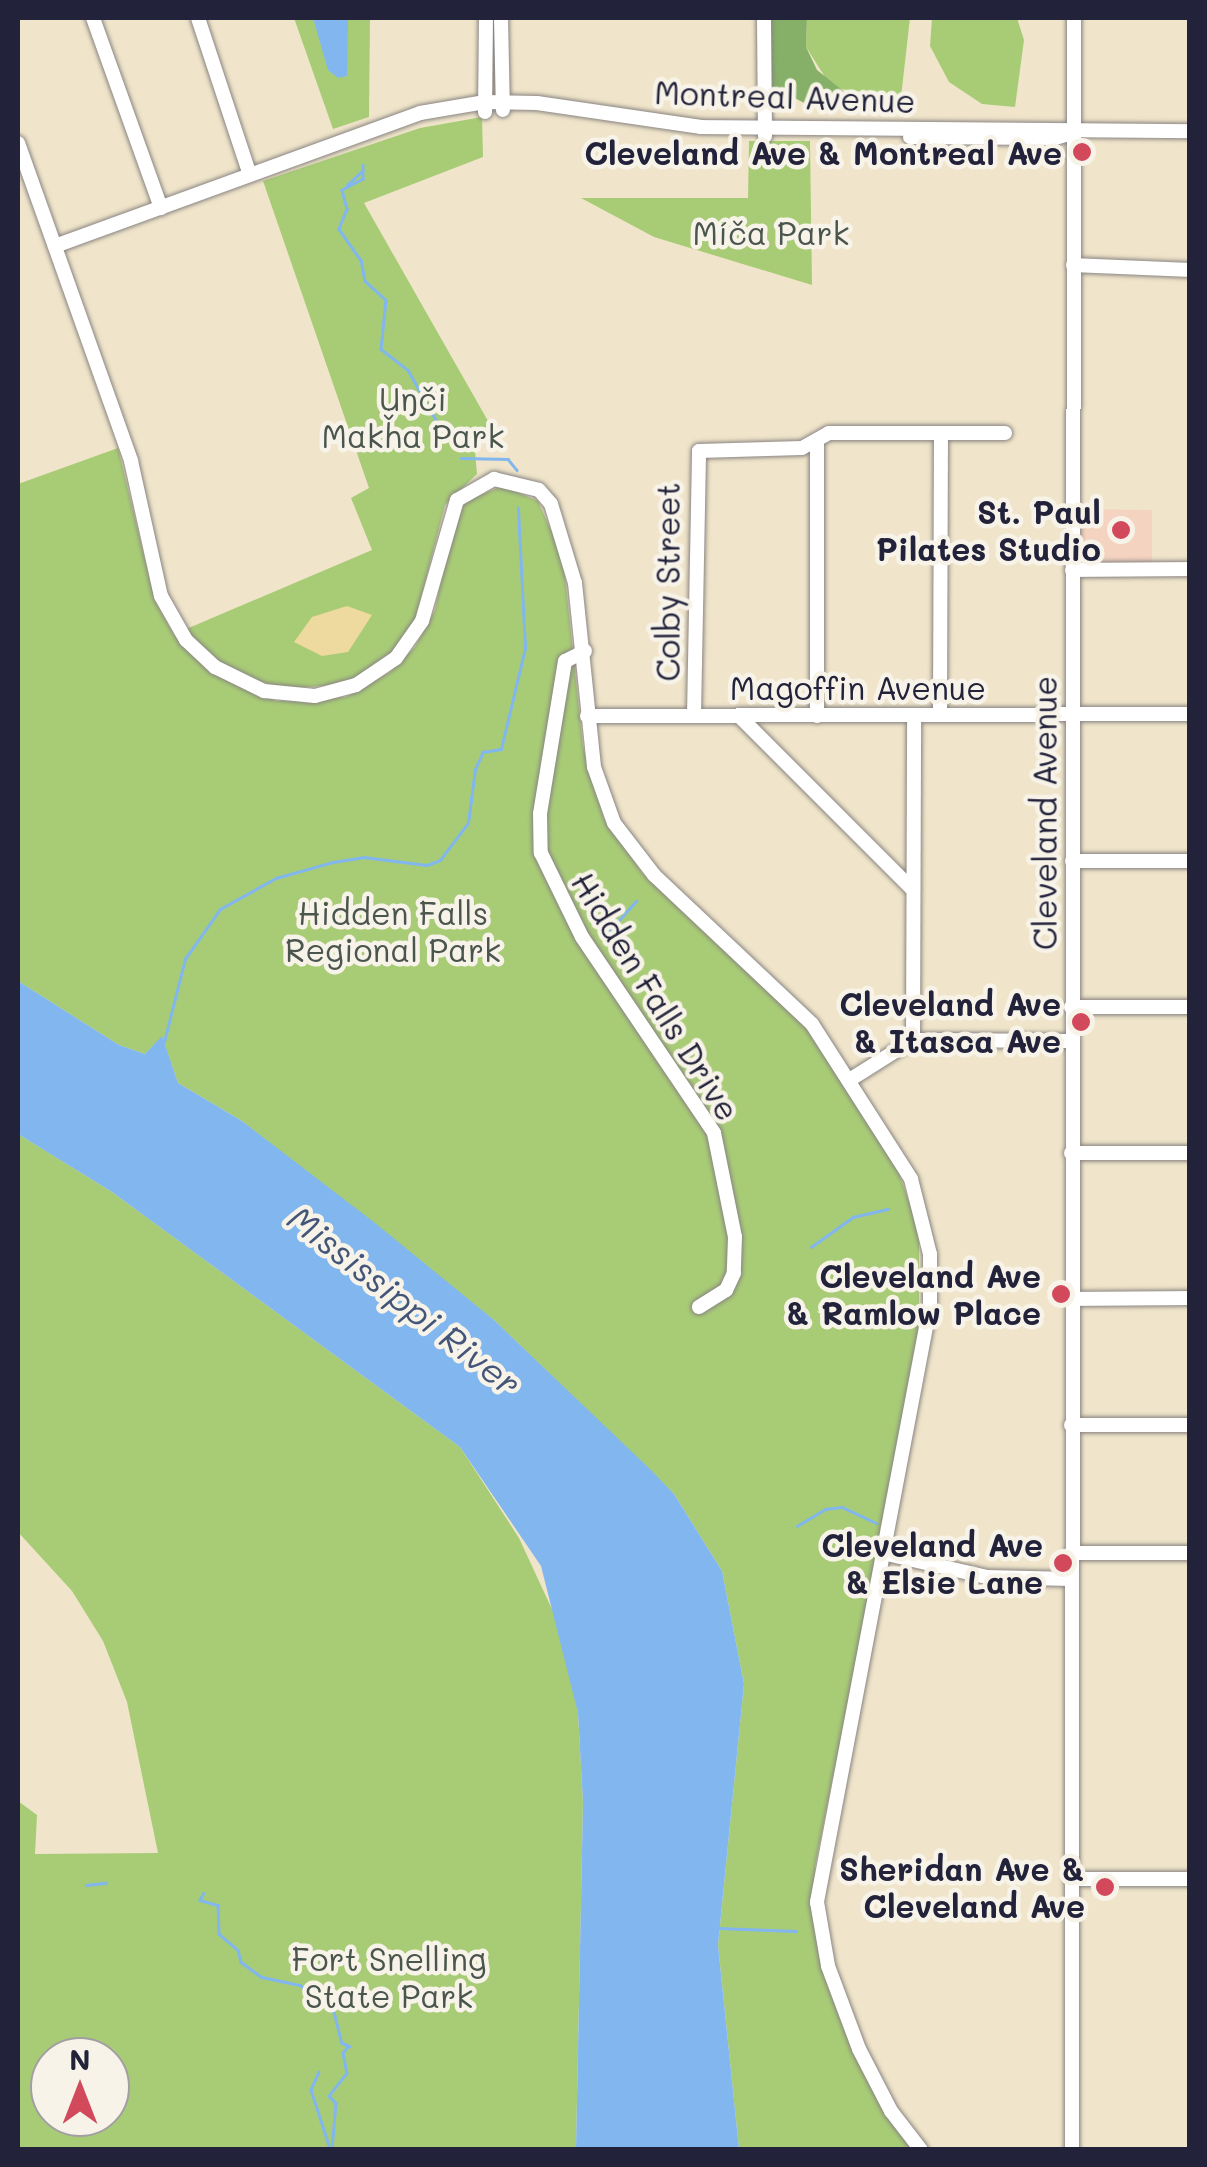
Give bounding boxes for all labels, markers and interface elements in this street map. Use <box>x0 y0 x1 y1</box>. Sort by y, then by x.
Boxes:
street label: Montreal Avenue <box>654 72 916 120</box>
place label: Cleveland Ave & Montreal Ave <box>584 133 1062 171</box>
marker: Cleveland Ave & Montreal Ave <box>1071 141 1093 163</box>
park label: Míča Park <box>692 213 850 251</box>
park label: Uŋči Makȟa Park <box>321 380 505 455</box>
street label: Colby Street <box>648 482 686 682</box>
place label: St. Paul Pilates Studio <box>876 493 1101 568</box>
marker: St. Paul Pilates Studio <box>1110 519 1132 541</box>
street label: Magoffin Avenue <box>730 668 986 706</box>
street label: Cleveland Avenue <box>1025 676 1063 950</box>
street label: Hidden Falls Drive <box>564 865 748 1127</box>
park label: Hidden Falls Regional Park <box>285 894 501 969</box>
place label: Cleveland Ave & Itasca Ave <box>839 985 1061 1060</box>
marker: Cleveland Ave & Itasca Ave <box>1070 1011 1092 1033</box>
water label: Mississippi River <box>280 1196 530 1404</box>
place label: Cleveland Ave & Ramlow Place <box>786 1257 1041 1332</box>
marker: Cleveland Ave & Ramlow Place <box>1050 1283 1072 1305</box>
place label: Cleveland Ave & Elsie Lane <box>821 1526 1043 1601</box>
marker: Cleveland Ave & Elsie Lane <box>1052 1552 1074 1574</box>
place label: Sheridan Ave & Cleveland Ave <box>839 1850 1085 1925</box>
marker: Sheridan Ave & Cleveland Ave <box>1094 1876 1116 1898</box>
park label: Fort Snelling State Park <box>292 1940 486 2015</box>
north arrow <box>30 2037 130 2137</box>
text: N <box>69 2041 91 2077</box>

